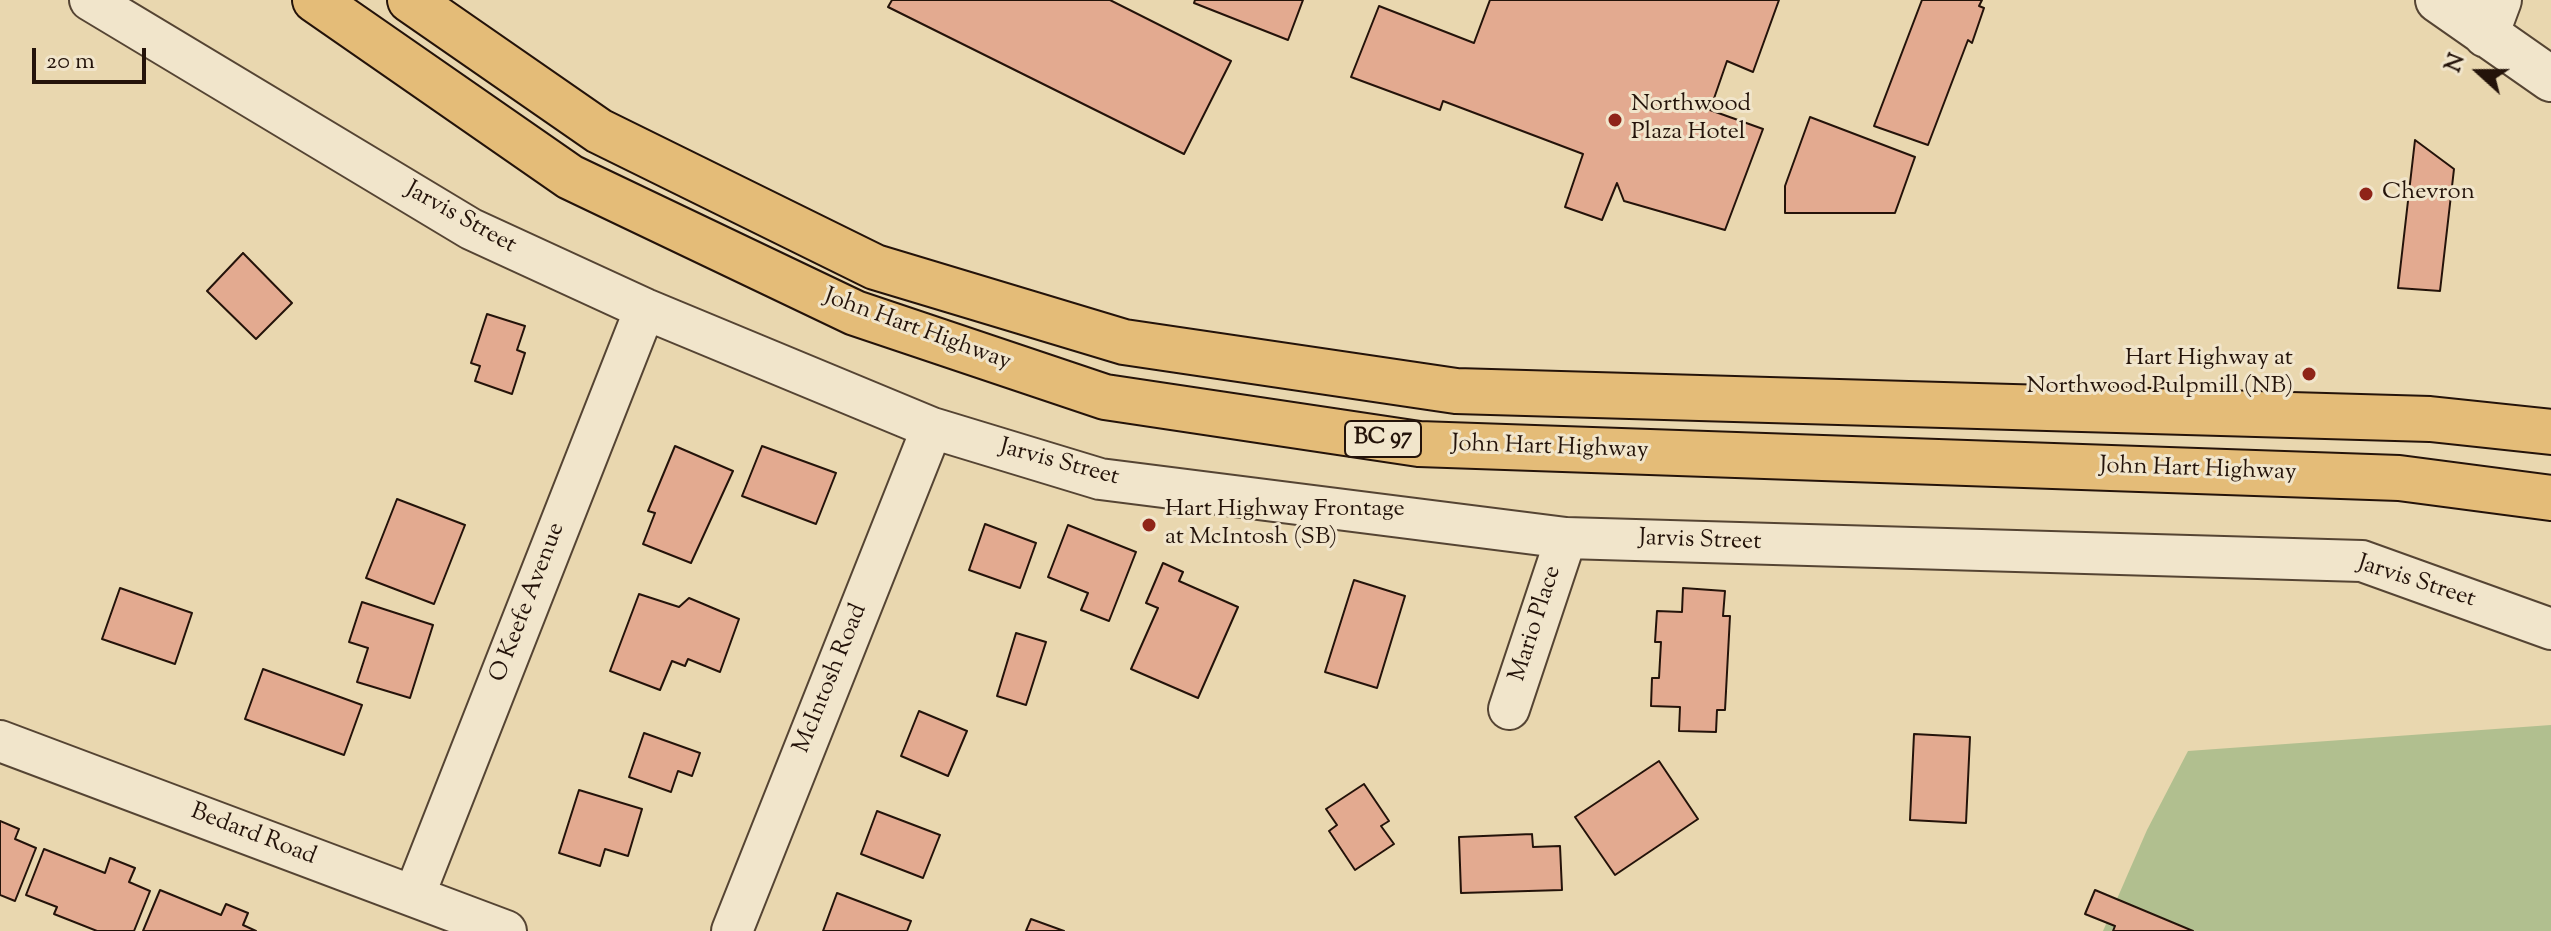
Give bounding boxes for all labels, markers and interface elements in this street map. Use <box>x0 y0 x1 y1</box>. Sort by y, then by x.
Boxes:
scale bar <box>36 32 150 82</box>
north arrow <box>2439 32 2519 112</box>
text: 20 m <box>46 45 95 79</box>
text: N <box>2439 49 2475 77</box>
place label: Northwood Plaza Hotel <box>1631 92 1751 148</box>
marker: Northwood Plaza Hotel <box>1606 111 1624 129</box>
street label: Jarvis Street <box>399 177 521 261</box>
place label: Chevron <box>2382 180 2475 208</box>
marker: Chevron <box>2357 185 2375 203</box>
street label: John Hart Highway <box>819 284 1015 378</box>
place label: Hart Highway at Northwood Pulpmill (NB) <box>2027 346 2293 402</box>
marker: Hart Highway at Northwood Pulpmill (NB) <box>2300 365 2318 383</box>
road number: BC 97 <box>1345 421 1421 457</box>
street label: John Hart Highway <box>1451 431 1649 467</box>
street label: Jarvis Street <box>996 434 1122 494</box>
street label: John Hart Highway <box>2099 453 2297 489</box>
place label: Hart Highway Frontage at McIntosh (SB) <box>1165 497 1405 553</box>
marker: Hart Highway Frontage at McIntosh (SB) <box>1140 516 1158 534</box>
street label: O Keefe Avenue <box>485 519 573 687</box>
street label: Jarvis Street <box>1638 525 1762 559</box>
street label: Jarvis Street <box>2353 550 2479 616</box>
street label: Mario Place <box>1505 563 1569 685</box>
street label: McIntosh Road <box>789 600 875 758</box>
street label: Bedard Road <box>186 799 320 873</box>

